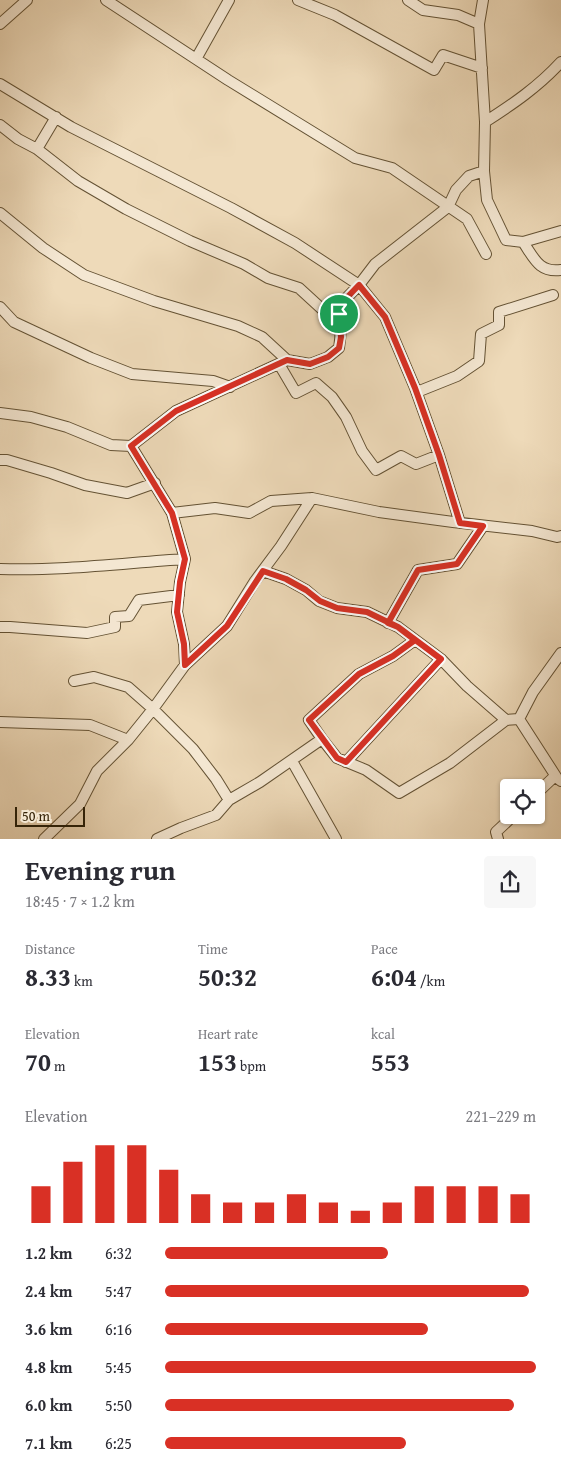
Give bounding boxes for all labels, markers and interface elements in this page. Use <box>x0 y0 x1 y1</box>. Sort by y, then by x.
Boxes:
pin <box>318 293 360 335</box>
icon: arrive <box>325 300 353 328</box>
map controls <box>500 779 545 824</box>
button: locate <box>500 779 545 824</box>
scale bar <box>15 804 85 827</box>
text: 50 m <box>22 806 50 826</box>
text: Evening run <box>25 849 176 890</box>
button: share <box>484 856 536 908</box>
text: 18:45 · 7 × 1.2 km <box>25 889 135 913</box>
text: Distance <box>25 939 75 959</box>
text: Time <box>198 939 228 959</box>
text: Pace <box>371 939 398 959</box>
text: 8.33 <box>25 959 71 995</box>
text: 50:32 <box>198 959 257 995</box>
text: 6:04 <box>371 959 417 995</box>
text: km <box>71 971 93 991</box>
text: /km <box>417 971 445 991</box>
text: Elevation <box>25 1024 80 1044</box>
text: Heart rate <box>198 1024 258 1044</box>
text: kcal <box>371 1024 395 1044</box>
text: 70 <box>25 1044 51 1080</box>
text: 153 <box>198 1044 237 1080</box>
text: 553 <box>371 1044 410 1080</box>
text: m <box>51 1056 65 1076</box>
text: bpm <box>237 1056 266 1076</box>
text: Elevation <box>25 1104 88 1128</box>
text: 221–229 m <box>466 1104 536 1128</box>
text: 1.2 km <box>25 1241 72 1265</box>
text: 6:32 <box>105 1241 132 1265</box>
text: 2.4 km <box>25 1279 72 1303</box>
text: 5:47 <box>105 1279 132 1303</box>
text: 3.6 km <box>25 1317 72 1341</box>
text: 6:16 <box>105 1317 132 1341</box>
text: 4.8 km <box>25 1355 72 1379</box>
text: 5:45 <box>105 1355 132 1379</box>
text: 6.0 km <box>25 1393 72 1417</box>
text: 5:50 <box>105 1393 132 1417</box>
text: 7.1 km <box>25 1431 72 1455</box>
text: 6:25 <box>105 1431 132 1455</box>

